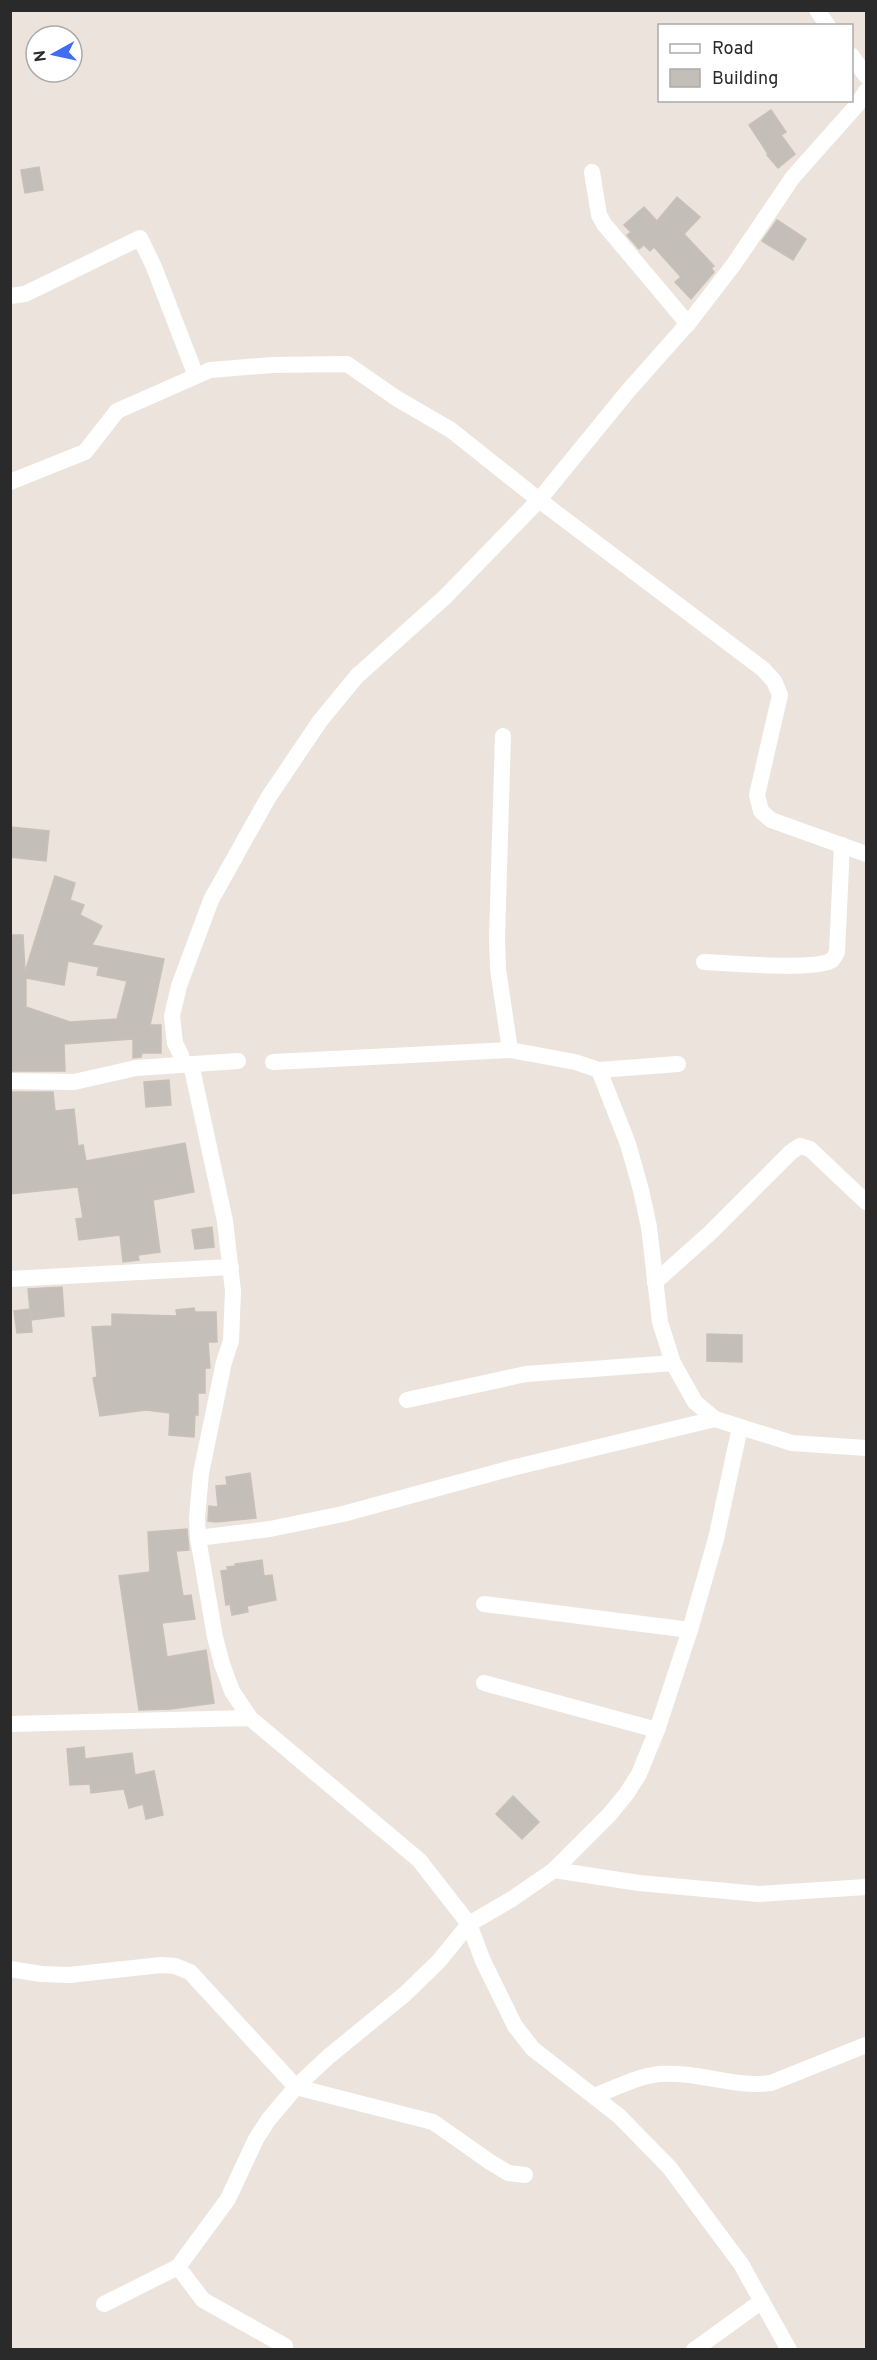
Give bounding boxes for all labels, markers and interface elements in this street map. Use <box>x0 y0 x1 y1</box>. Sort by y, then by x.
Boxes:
north arrow <box>24 24 84 84</box>
legend <box>658 24 853 102</box>
text: Road <box>712 38 754 61</box>
text: N <box>30 49 52 63</box>
text: Building <box>712 68 778 91</box>

